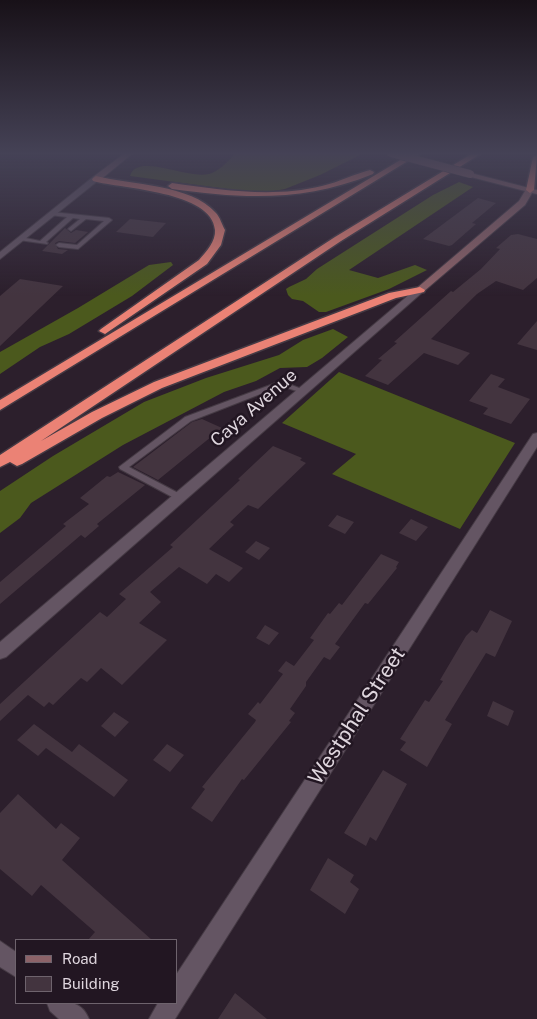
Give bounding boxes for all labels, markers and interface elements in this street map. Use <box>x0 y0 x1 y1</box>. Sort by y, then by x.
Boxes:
street label: Caya Avenue <box>206 365 302 451</box>
street label: Westphal Street <box>303 643 411 789</box>
legend <box>15 939 178 1004</box>
text: Road <box>62 950 98 967</box>
text: Building <box>62 975 120 992</box>

